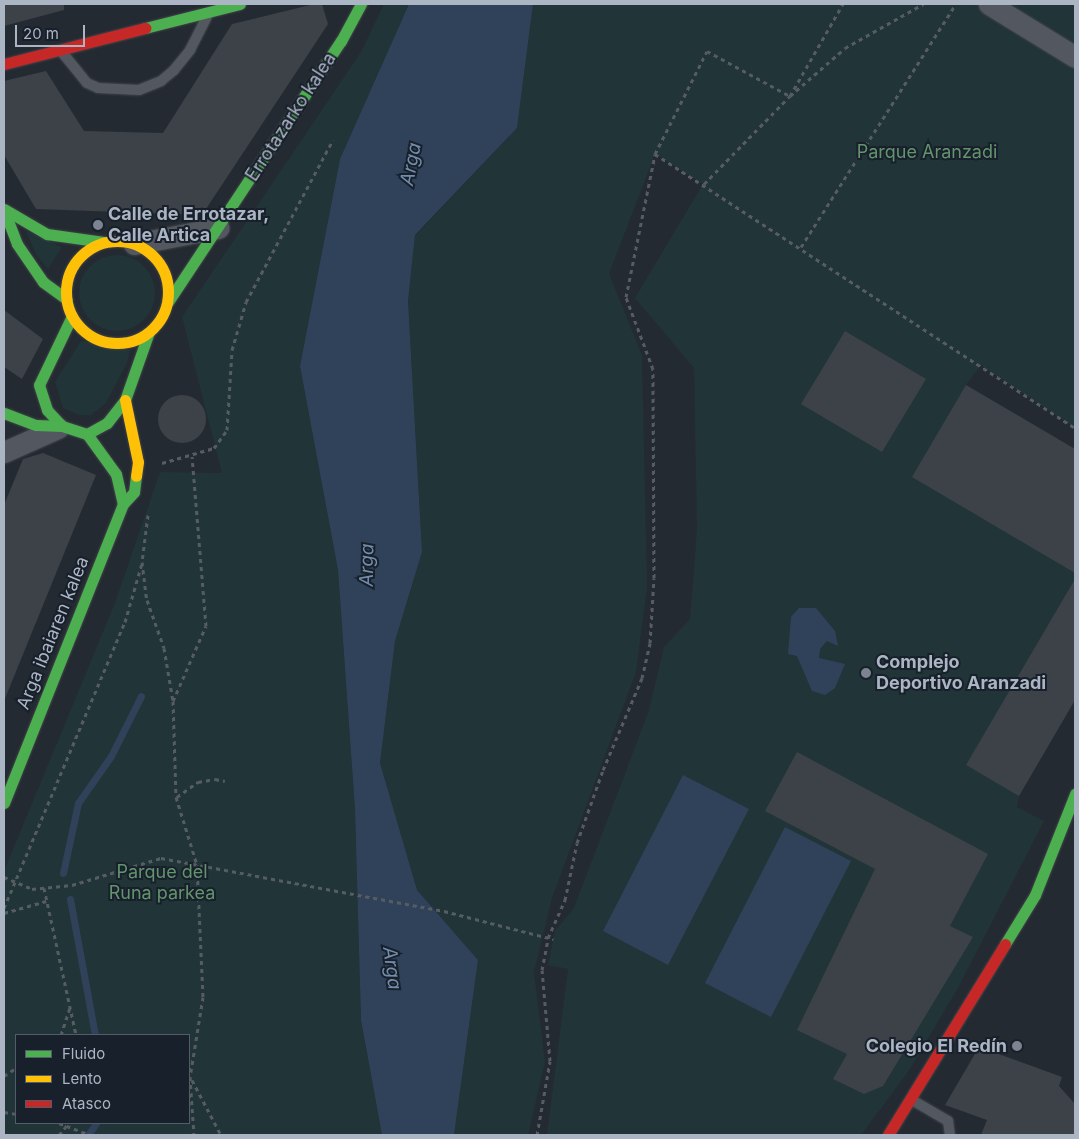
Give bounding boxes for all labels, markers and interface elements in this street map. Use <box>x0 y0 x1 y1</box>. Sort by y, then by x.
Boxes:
scale bar <box>18 15 88 47</box>
text: 20 m <box>23 24 59 43</box>
street label: Errotazarko kalea <box>241 49 341 185</box>
water label: Arga <box>396 141 426 187</box>
park label: Parque Aranzadi <box>857 141 997 163</box>
place label: Calle de Errotazar, Calle Artica <box>108 204 269 246</box>
marker: Calle de Errotazar, Calle Artica <box>92 219 104 231</box>
water label: Arga <box>355 543 379 587</box>
street label: Arga ibaiaren kalea <box>12 553 94 713</box>
place label: Complejo Deportivo Aranzadi <box>876 652 1046 694</box>
marker: Complejo Deportivo Aranzadi <box>860 667 872 679</box>
park label: Parque del Runa parkea <box>109 862 215 904</box>
water label: Arga <box>378 945 406 991</box>
legend <box>15 1034 190 1124</box>
place label: Colegio El Redín <box>866 1035 1007 1057</box>
marker: Colegio El Redín <box>1011 1040 1023 1052</box>
text: Fluido <box>62 1044 105 1063</box>
text: Lento <box>62 1069 102 1088</box>
text: Atasco <box>62 1094 111 1113</box>

